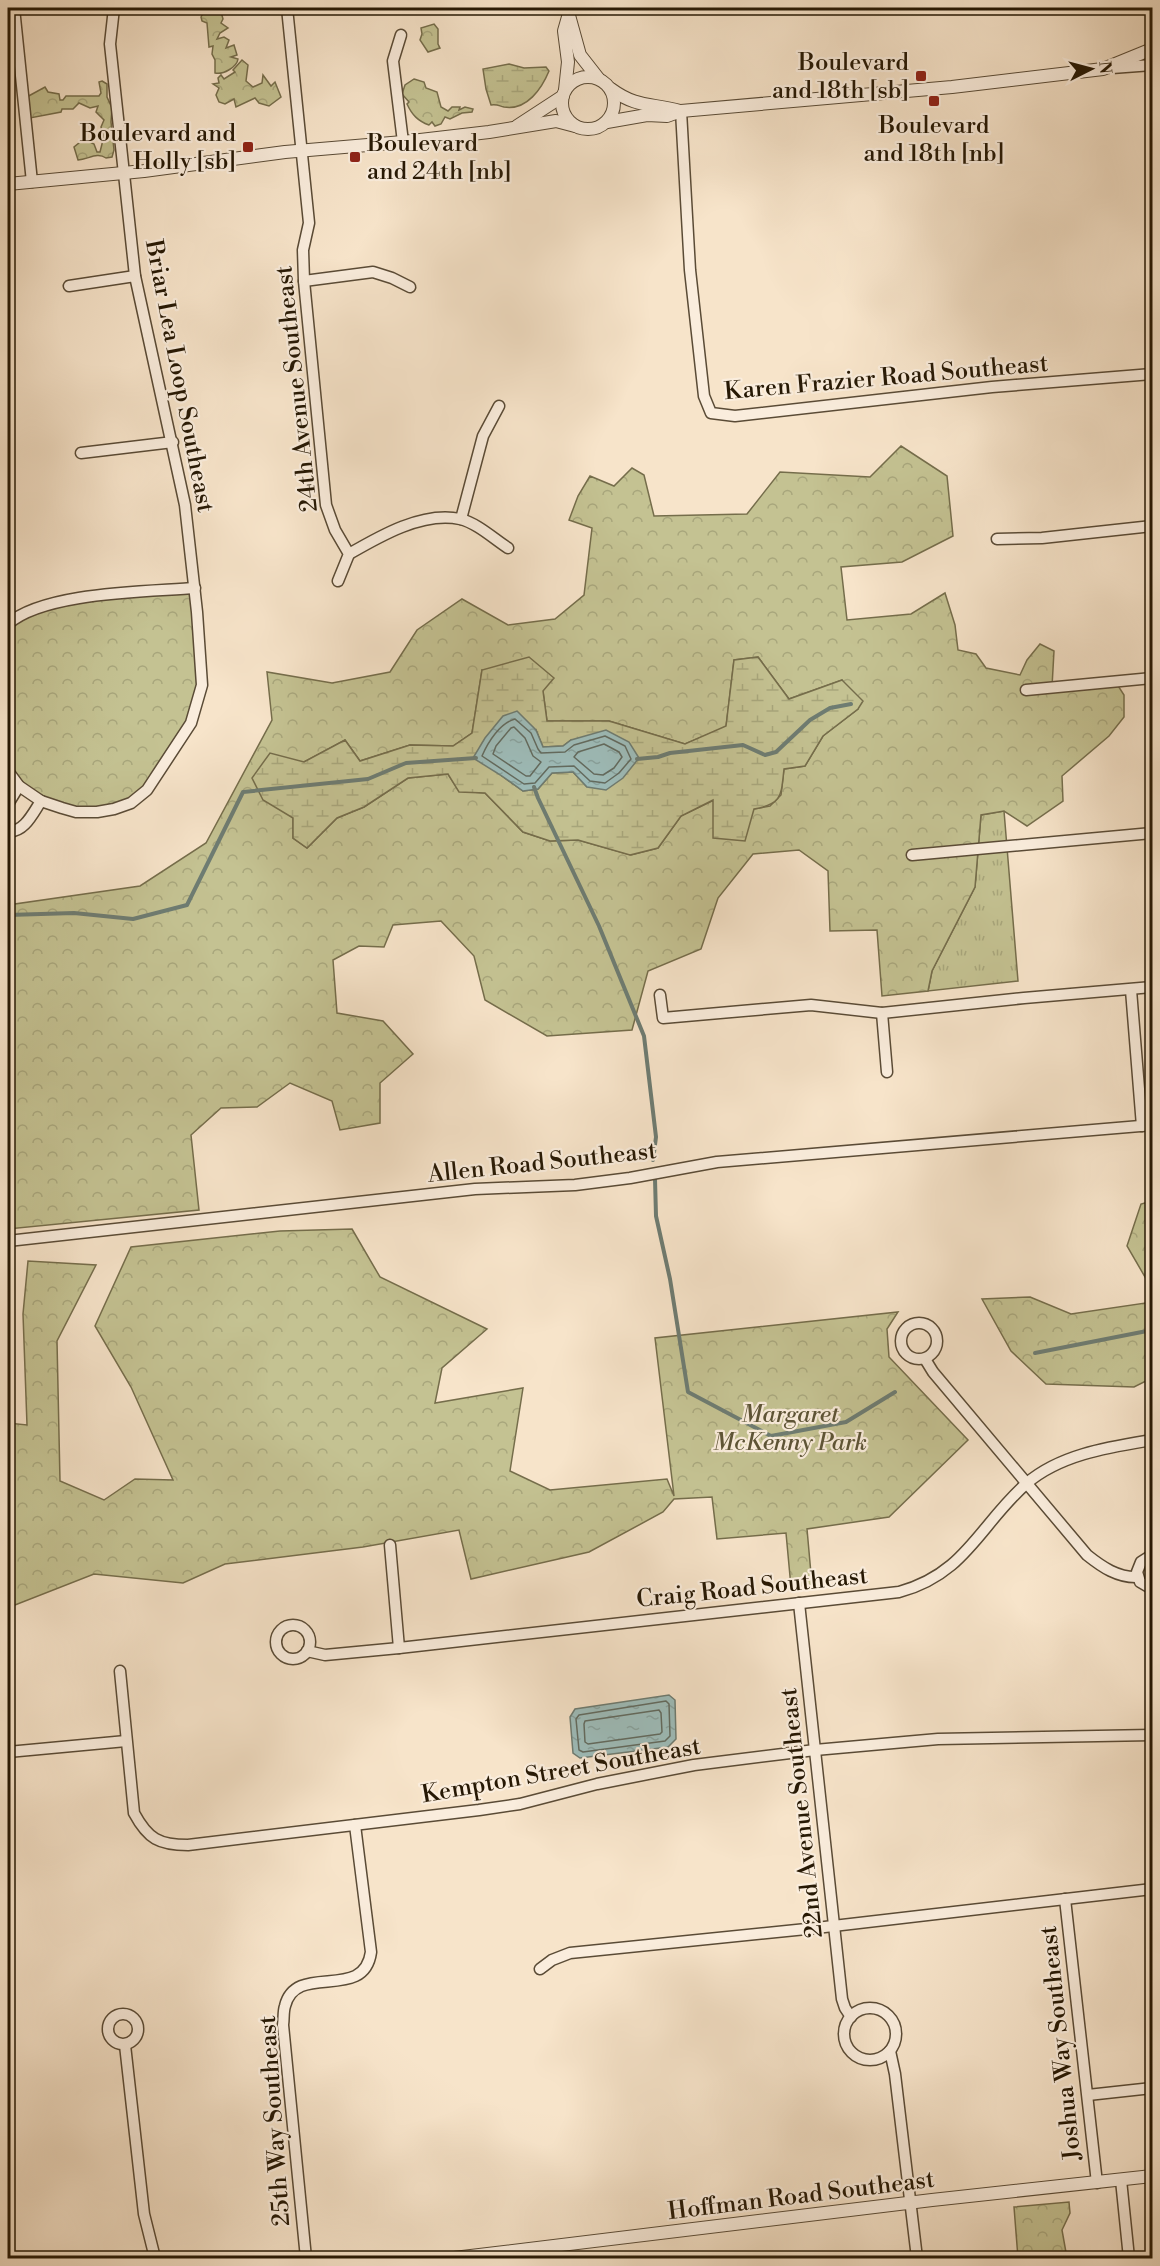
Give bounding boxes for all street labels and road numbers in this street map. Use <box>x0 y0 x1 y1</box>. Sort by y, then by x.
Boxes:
street label: Briar Lea Loop Southeast <box>138 236 220 516</box>
street label: 24th Avenue Southeast <box>269 264 325 514</box>
street label: Karen Frazier Road Southeast <box>723 349 1050 407</box>
street label: Allen Road Southeast <box>425 1136 659 1190</box>
street label: Craig Road Southeast <box>635 1561 870 1615</box>
street label: 22nd Avenue Southeast <box>774 1686 830 1940</box>
street label: Kempton Street Southeast <box>419 1732 704 1810</box>
street label: Joshua Way Southeast <box>1034 1924 1088 2163</box>
street label: 25th Way Southeast <box>253 2014 297 2227</box>
street label: Hoffman Road Southeast <box>666 2165 937 2227</box>

